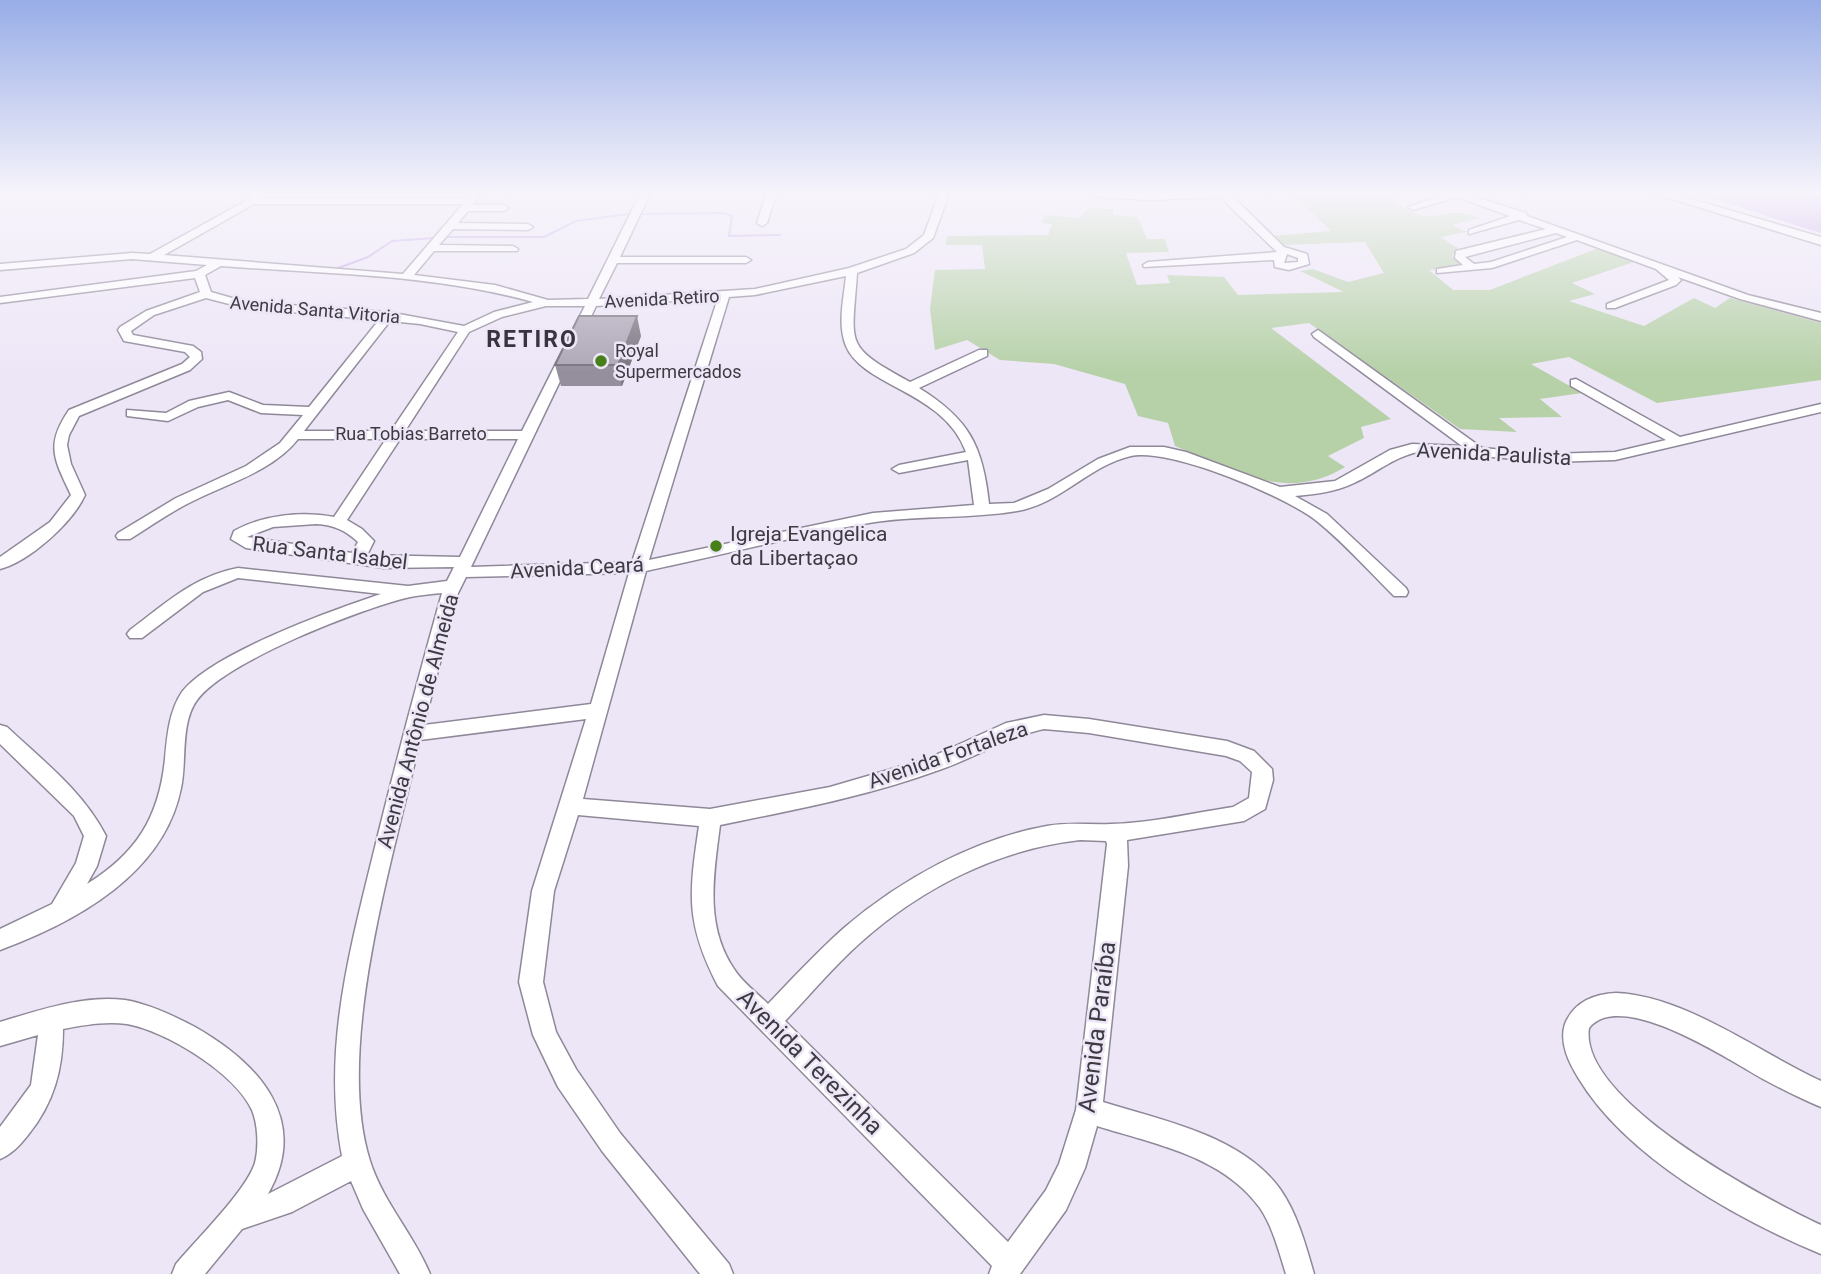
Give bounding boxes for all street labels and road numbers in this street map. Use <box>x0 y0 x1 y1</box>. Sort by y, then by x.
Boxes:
street label: Avenida Retiro <box>604 285 720 312</box>
street label: Avenida Santa Vitoria <box>229 292 401 327</box>
street label: Rua Tobias Barreto <box>335 423 487 444</box>
street label: Avenida Paulista <box>1416 438 1572 470</box>
street label: Rua Santa Isabel <box>251 532 409 574</box>
street label: Avenida Ceará <box>510 553 644 583</box>
street label: Avenida Antônio de Almeida <box>372 591 464 851</box>
street label: Avenida Fortaleza <box>865 716 1031 794</box>
street label: Avenida Paraíba <box>1073 940 1121 1114</box>
street label: Avenida Terezinha <box>731 983 889 1141</box>

